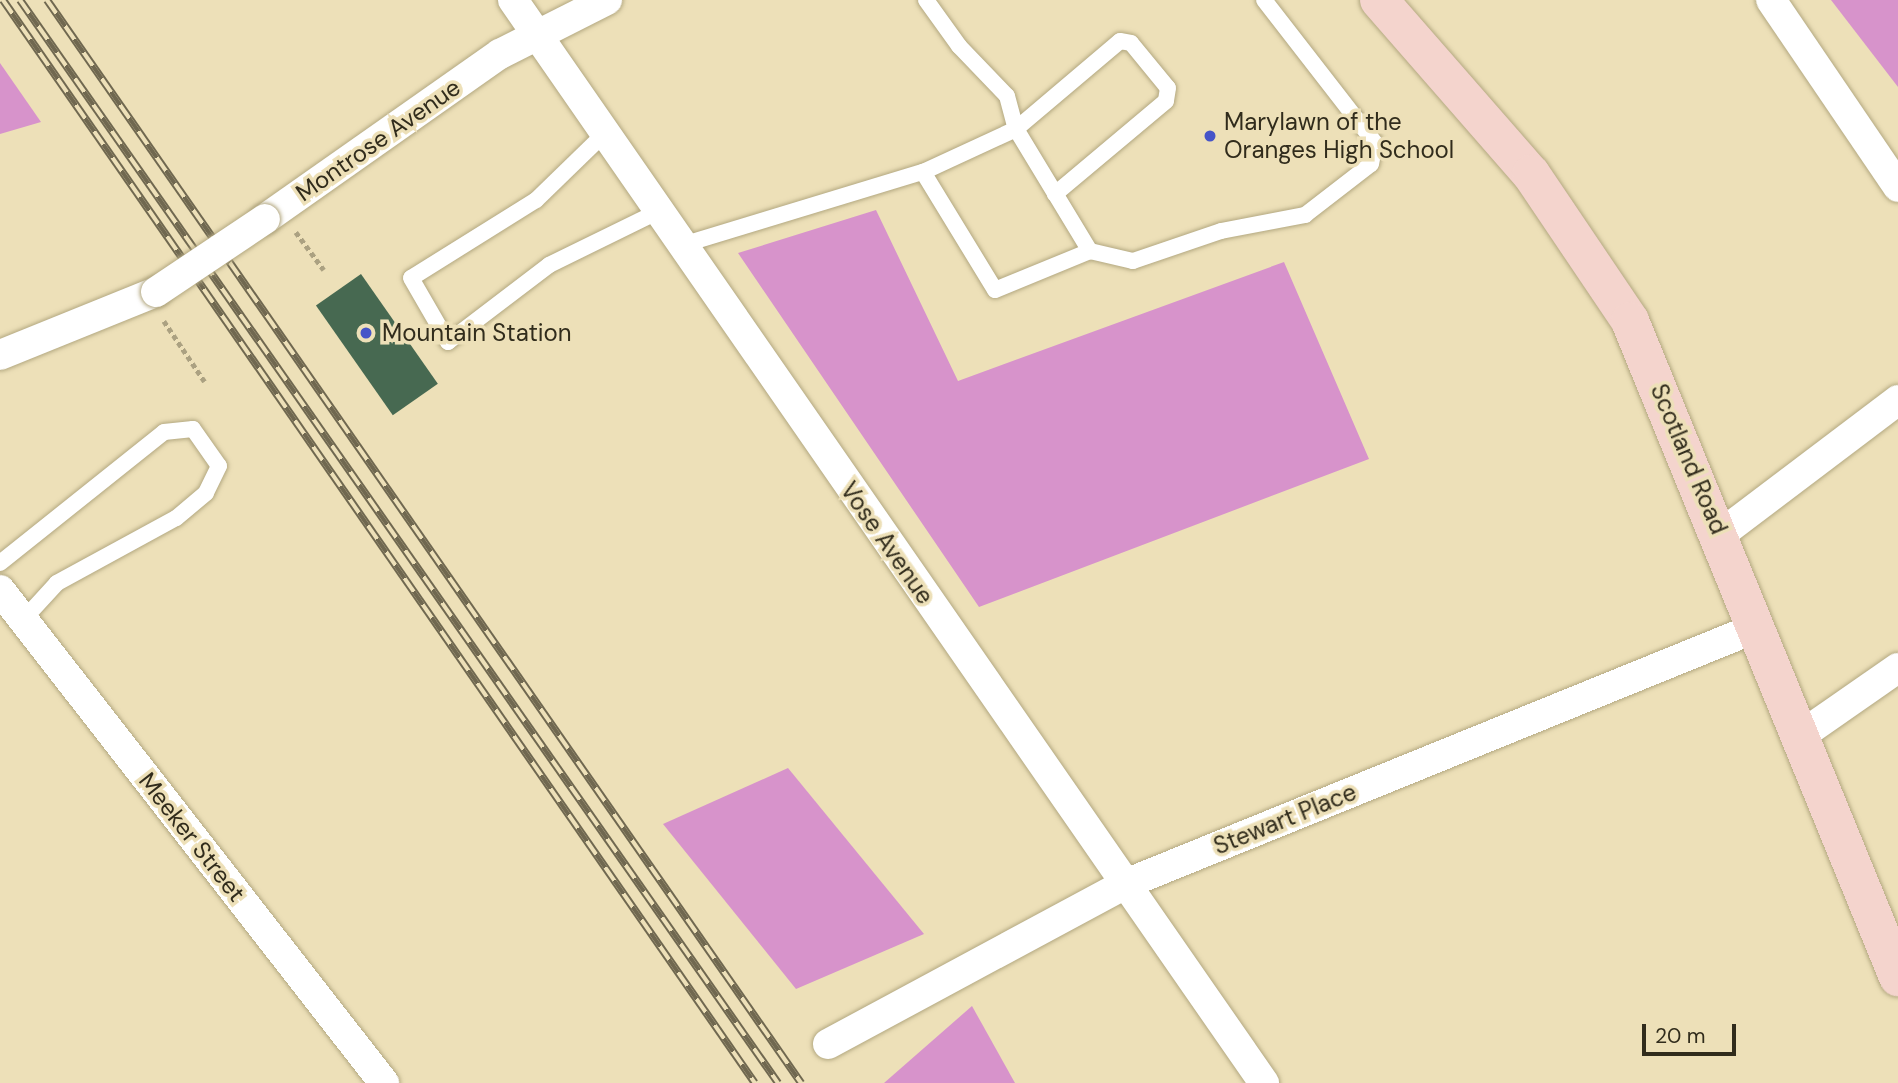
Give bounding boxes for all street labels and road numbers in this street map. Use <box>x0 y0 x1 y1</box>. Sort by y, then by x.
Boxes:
street label: Montrose Avenue <box>290 73 466 207</box>
street label: Scotland Road <box>1644 380 1734 538</box>
street label: Vose Avenue <box>834 476 940 610</box>
street label: Meeker Street <box>133 767 251 907</box>
street label: Stewart Place <box>1209 777 1361 861</box>

